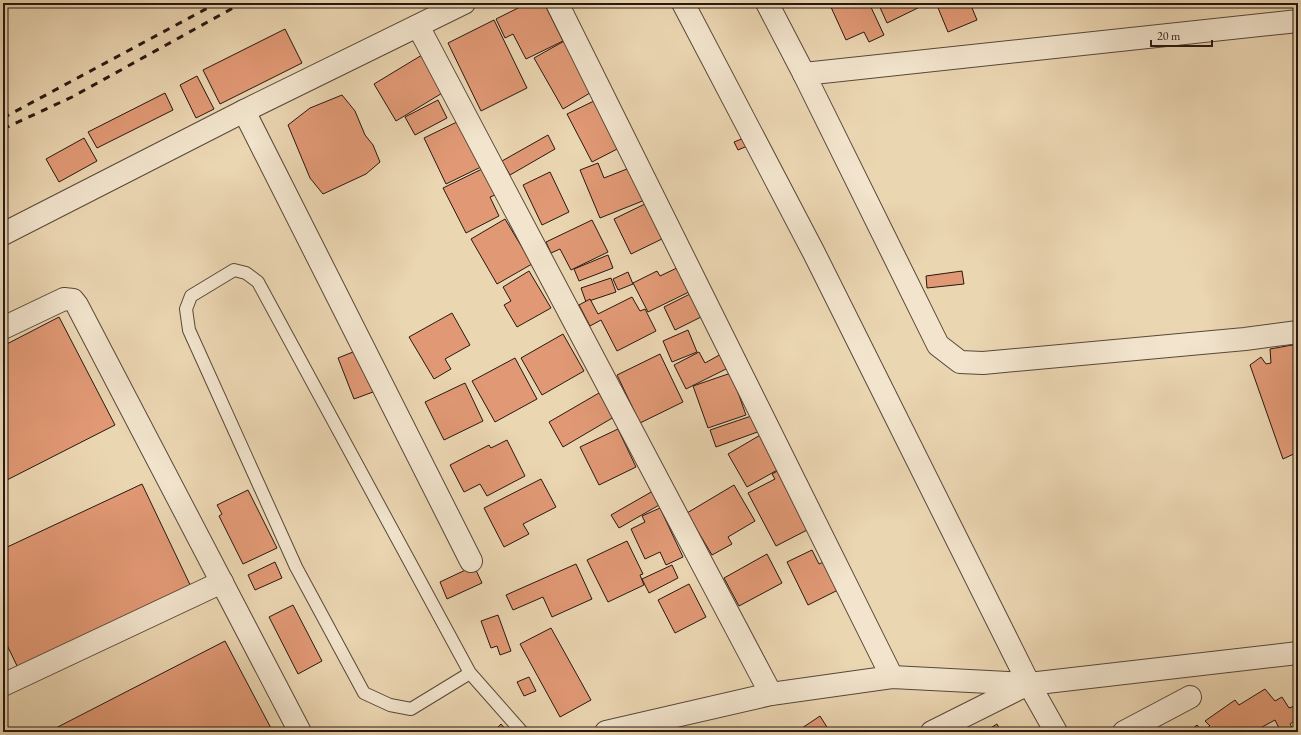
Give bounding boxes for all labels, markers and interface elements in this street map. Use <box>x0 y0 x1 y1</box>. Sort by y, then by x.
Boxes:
scale bar <box>1151 22 1212 48</box>
text: 20 m <box>1157 28 1181 44</box>

